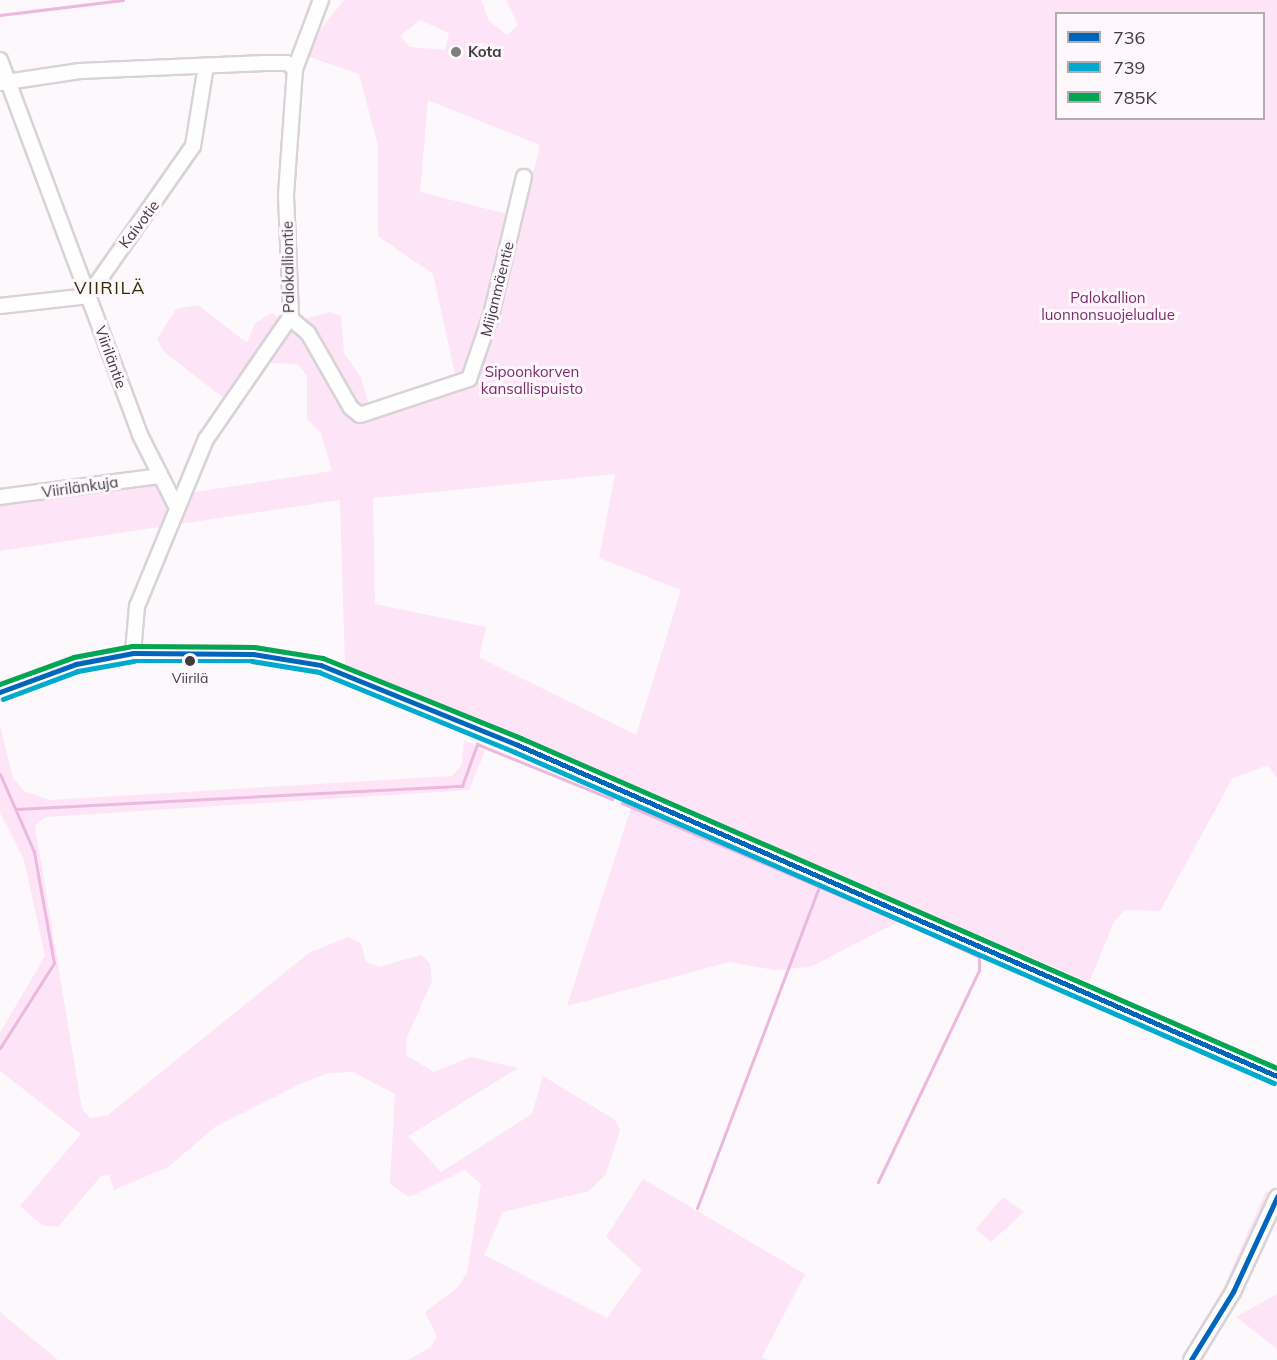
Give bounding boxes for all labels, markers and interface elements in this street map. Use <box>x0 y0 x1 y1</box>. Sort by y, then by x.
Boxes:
legend <box>1055 12 1265 120</box>
text: 736 <box>1113 26 1145 49</box>
place label: Kota <box>468 43 502 61</box>
marker: Kota <box>449 45 463 59</box>
text: 739 <box>1113 56 1145 79</box>
text: 785K <box>1113 86 1157 109</box>
street label: Kaivotie <box>115 196 163 252</box>
street label: Palokalliontie <box>278 221 298 313</box>
street label: Miijanmäentie <box>476 240 518 338</box>
district label: VIIRILÄ <box>74 277 146 299</box>
park label: Palokallion luonnonsuojelualue <box>1041 288 1175 323</box>
street label: Viiriläntie <box>91 323 131 391</box>
park label: Sipoonkorven kansallispuisto <box>481 362 583 397</box>
street label: Viirilänkuja <box>41 473 119 501</box>
marker: Viirilä <box>184 655 196 667</box>
place label: Viirilä <box>172 670 208 686</box>

